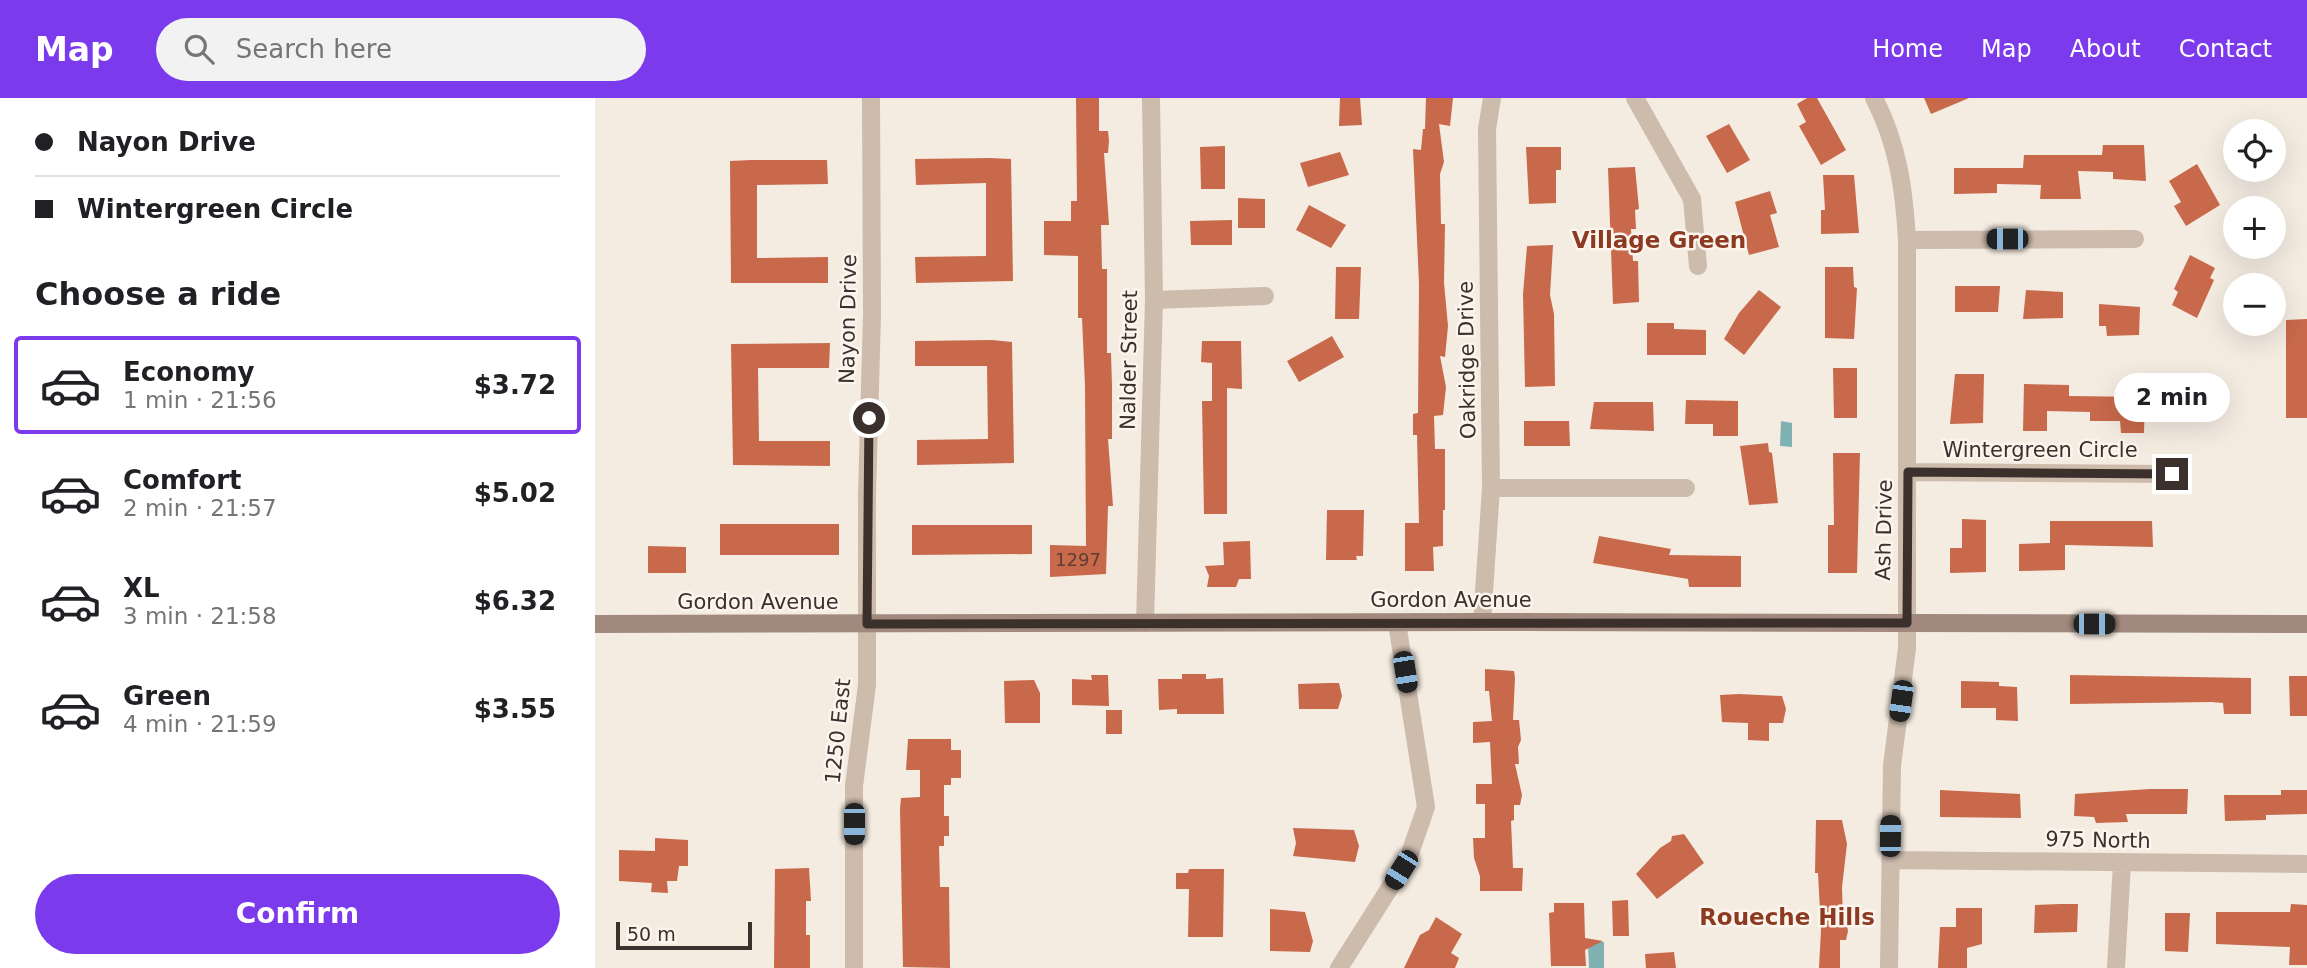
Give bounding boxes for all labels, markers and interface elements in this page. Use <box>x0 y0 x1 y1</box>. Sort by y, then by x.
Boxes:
search box <box>156 18 646 81</box>
text: Map <box>35 30 114 69</box>
icon: search <box>180 30 218 68</box>
text: Search here <box>236 34 392 64</box>
text: Home <box>1872 35 1943 63</box>
text: Map <box>1981 35 2032 63</box>
text: About <box>2070 35 2141 63</box>
text: Contact <box>2179 35 2272 63</box>
map controls <box>2223 119 2286 336</box>
button: locate <box>2223 119 2286 182</box>
text: Nayon Drive <box>77 127 256 157</box>
text: Wintergreen Circle <box>77 194 353 224</box>
button: + <box>2223 196 2286 259</box>
district label: Village Green <box>1572 227 1746 253</box>
car <box>1987 229 2029 250</box>
street label: Nayon Drive <box>835 254 861 384</box>
button: − <box>2223 273 2286 336</box>
text: Choose a ride <box>35 275 281 313</box>
street label: Oakridge Drive <box>1454 281 1480 439</box>
street label: Nalder Street <box>1116 290 1142 430</box>
icon: car <box>39 354 102 417</box>
text: Economy <box>123 357 254 387</box>
text: $3.72 <box>474 370 556 400</box>
callout: 2 min <box>2114 372 2230 422</box>
text: 2 min <box>2136 384 2208 410</box>
text: 1 min · 21:56 <box>123 387 277 413</box>
route start <box>853 402 885 434</box>
street label: Wintergreen Circle <box>1942 438 2138 462</box>
route end <box>2156 458 2188 490</box>
icon: car <box>39 462 102 525</box>
text: Comfort <box>123 465 241 495</box>
text: $5.02 <box>474 478 556 508</box>
street label: Ash Drive <box>1871 479 1897 581</box>
text: 2 min · 21:57 <box>123 495 277 521</box>
house number: 1297 <box>1055 549 1101 570</box>
icon: car <box>39 570 102 633</box>
text: XL <box>123 573 160 603</box>
text: $6.32 <box>474 586 556 616</box>
street label: Gordon Avenue <box>1370 588 1532 612</box>
street label: Gordon Avenue <box>677 590 839 614</box>
text: 3 min · 21:58 <box>123 603 277 629</box>
car <box>2074 614 2116 635</box>
car <box>1392 650 1419 694</box>
street label: 1250 East <box>821 677 855 785</box>
icon: car <box>39 678 102 741</box>
car <box>1888 679 1915 723</box>
text: Green <box>123 681 211 711</box>
text: $3.55 <box>474 694 556 724</box>
text: 4 min · 21:59 <box>123 711 277 737</box>
car <box>844 803 865 845</box>
car <box>1880 815 1901 857</box>
street label: 975 North <box>2045 827 2151 853</box>
car <box>1381 847 1422 893</box>
button: Confirm <box>35 874 560 954</box>
district label: Roueche Hills <box>1699 904 1875 930</box>
scale bar <box>616 919 753 951</box>
text: 50 m <box>627 923 676 945</box>

